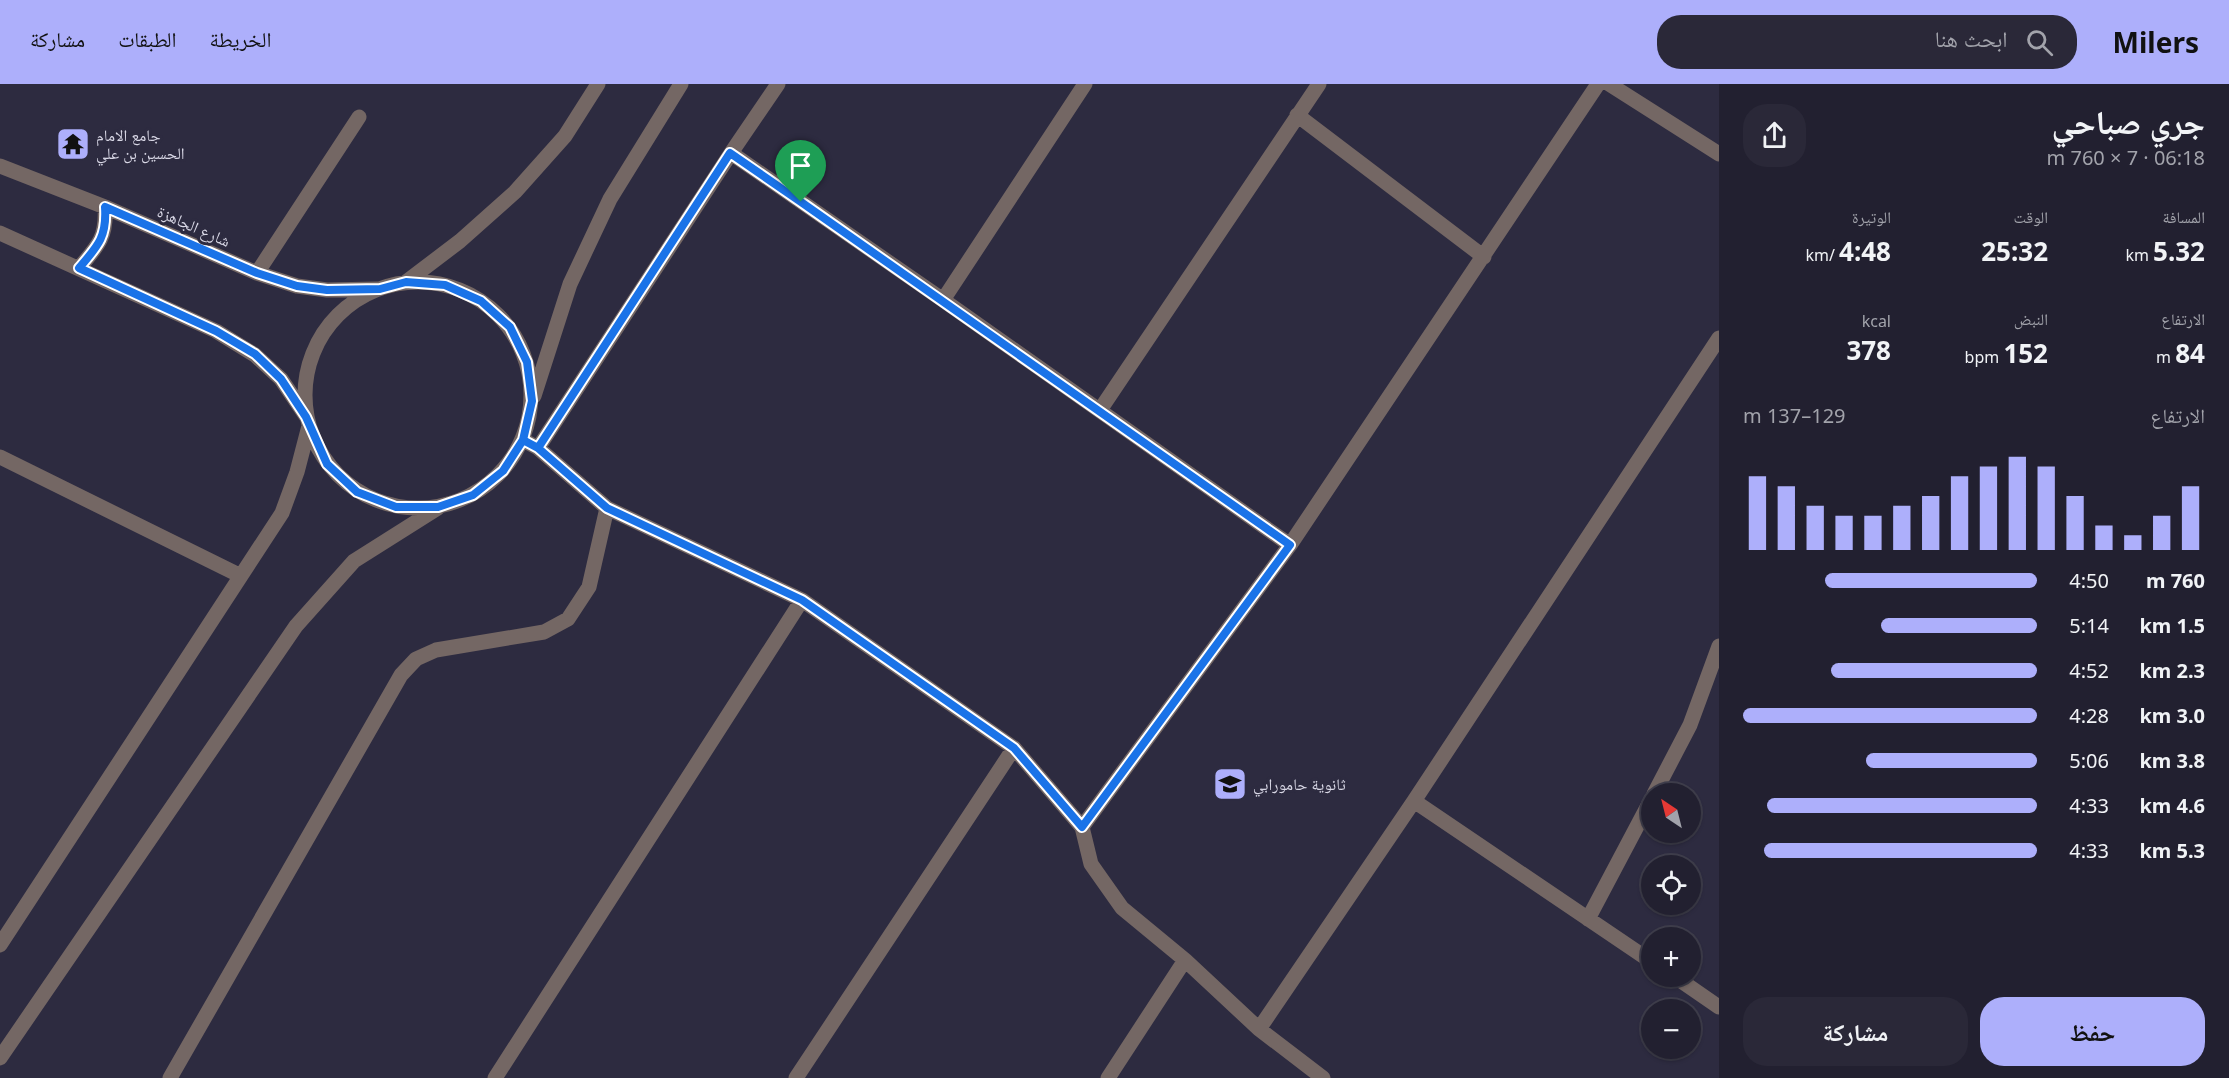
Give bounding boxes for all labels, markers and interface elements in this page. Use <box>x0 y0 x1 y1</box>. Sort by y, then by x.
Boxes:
search box <box>1657 15 2077 69</box>
text: ابحث هنا <box>1935 23 2008 53</box>
text: Milers <box>2113 23 2199 61</box>
text: مشاركة <box>30 25 85 53</box>
text: الطبقات <box>118 25 177 53</box>
text: الخريطة <box>210 25 271 53</box>
icon: search <box>2023 26 2056 59</box>
text: جري صباحي <box>2051 99 2205 144</box>
button: share <box>1743 104 1806 167</box>
place label: جامع الامام الحسين بن علي <box>96 124 185 166</box>
temple icon: جامع الامام الحسين بن علي <box>55 126 91 162</box>
pin <box>775 140 826 202</box>
text: 06:18 · 7 × 760 m <box>2047 144 2205 171</box>
icon: arrive <box>784 149 817 182</box>
street label: شارع الجاهزة <box>154 200 234 252</box>
text: الوتيرة <box>1852 206 1891 228</box>
text: الوقت <box>2014 206 2048 228</box>
text: المسافة <box>2163 206 2205 228</box>
text: 4:48 <box>1839 233 1891 269</box>
text: 25:32 <box>1981 233 2048 269</box>
text: 5.32 <box>2153 233 2205 269</box>
text: /km <box>1805 244 1839 266</box>
text: km <box>2125 244 2153 266</box>
text: النبض <box>2014 308 2048 330</box>
text: الارتفاع <box>2161 308 2205 330</box>
text: kcal <box>1862 310 1891 332</box>
text: 378 <box>1846 332 1891 368</box>
text: 152 <box>2003 335 2048 371</box>
text: 84 <box>2175 335 2205 371</box>
text: bpm <box>1965 346 2003 368</box>
text: m <box>2156 346 2175 368</box>
text: 129–137 m <box>1743 402 1846 429</box>
text: الارتفاع <box>2150 402 2205 429</box>
text: 4:50 <box>2069 567 2109 594</box>
text: 760 m <box>2146 567 2205 594</box>
text: 5:14 <box>2069 612 2109 639</box>
text: 1.5 km <box>2139 612 2205 639</box>
text: 4:52 <box>2069 657 2109 684</box>
text: 2.3 km <box>2139 657 2205 684</box>
text: 4:28 <box>2069 702 2109 729</box>
text: 3.0 km <box>2139 702 2205 729</box>
text: 5:06 <box>2069 747 2109 774</box>
text: 3.8 km <box>2139 747 2205 774</box>
school or university icon: ثانوية حامورابي <box>1212 766 1248 802</box>
place label: ثانوية حامورابي <box>1253 773 1346 797</box>
north arrow <box>1641 783 1701 843</box>
map controls <box>1641 783 1701 1059</box>
text: 4:33 <box>2069 792 2109 819</box>
text: 4.6 km <box>2139 792 2205 819</box>
text: 4:33 <box>2069 837 2109 864</box>
text: 5.3 km <box>2139 837 2205 864</box>
button: locate <box>1641 855 1701 915</box>
button: + <box>1641 927 1701 987</box>
button: مشاركة <box>1743 997 1968 1066</box>
button: حفظ <box>1980 997 2205 1066</box>
button: − <box>1641 999 1701 1059</box>

